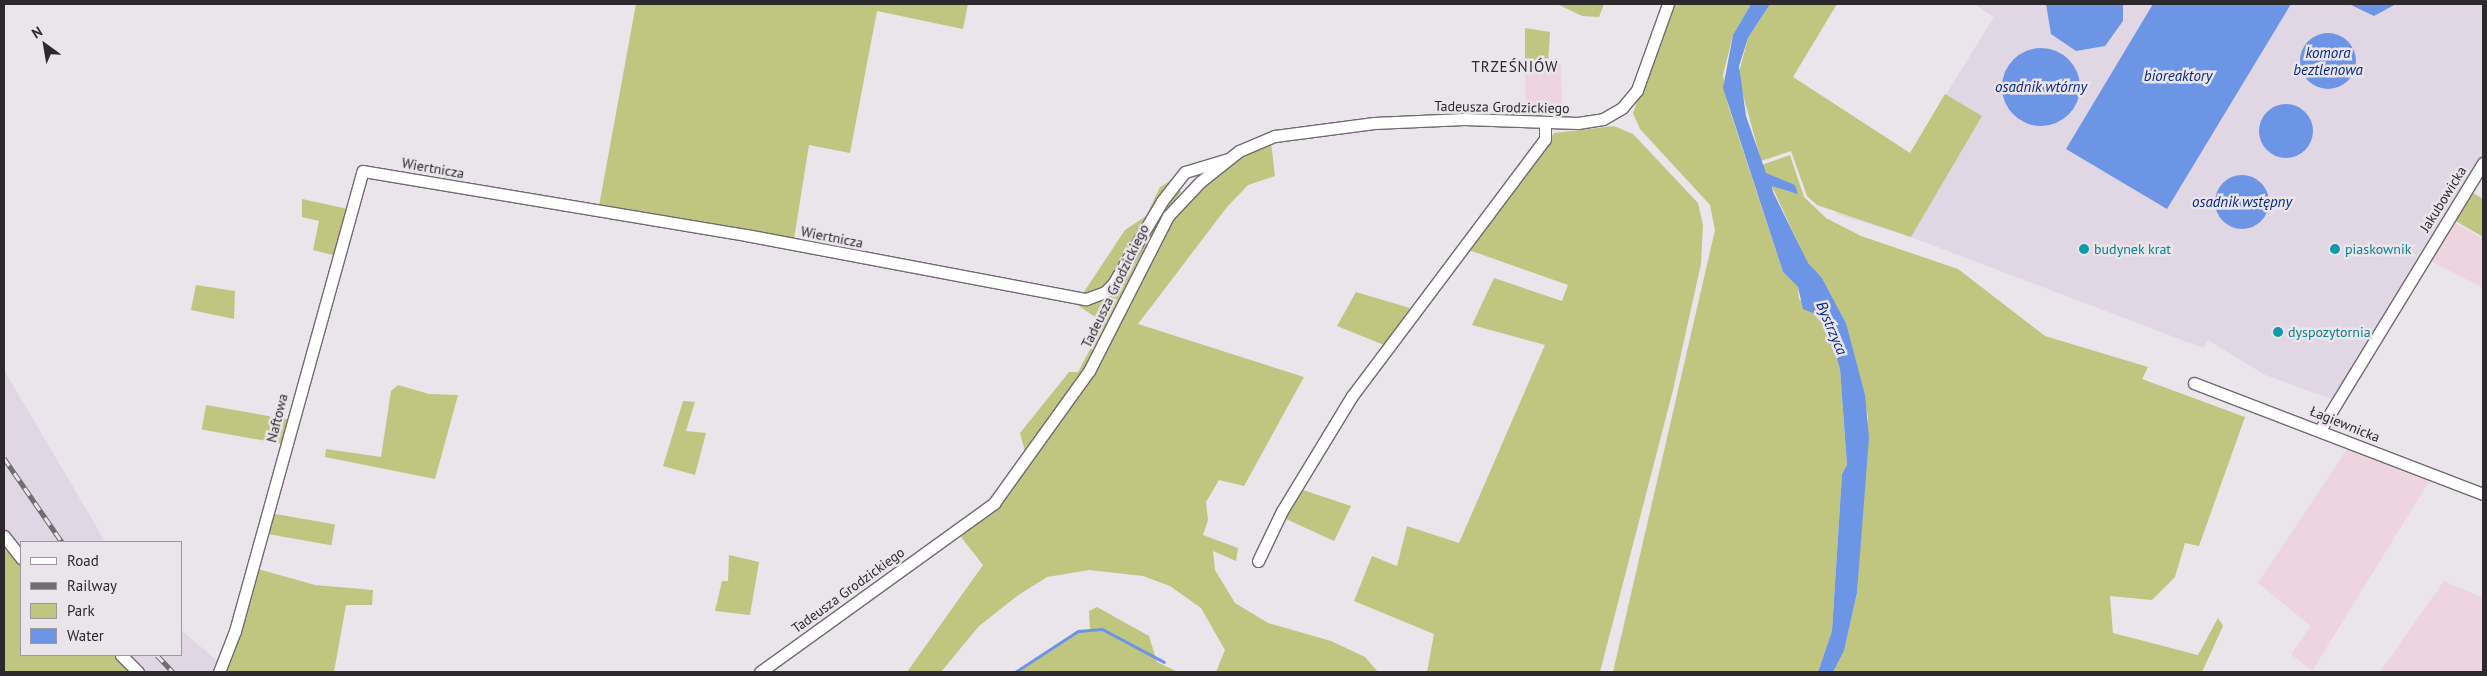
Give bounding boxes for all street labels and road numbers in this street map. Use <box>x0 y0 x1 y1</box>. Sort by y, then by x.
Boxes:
street label: Tadeusza Grodzickiego <box>1434 97 1570 117</box>
street label: Wiertnicza <box>400 154 466 182</box>
street label: Jakubowicka <box>2416 163 2470 235</box>
street label: Tadeusza Grodzickiego <box>1078 221 1152 351</box>
street label: Wiertnicza <box>799 223 865 251</box>
street label: Naftowa <box>263 392 291 444</box>
street label: Łagiewnicka <box>2308 402 2382 446</box>
street label: Tadeusza Grodzickiego <box>788 543 908 637</box>

